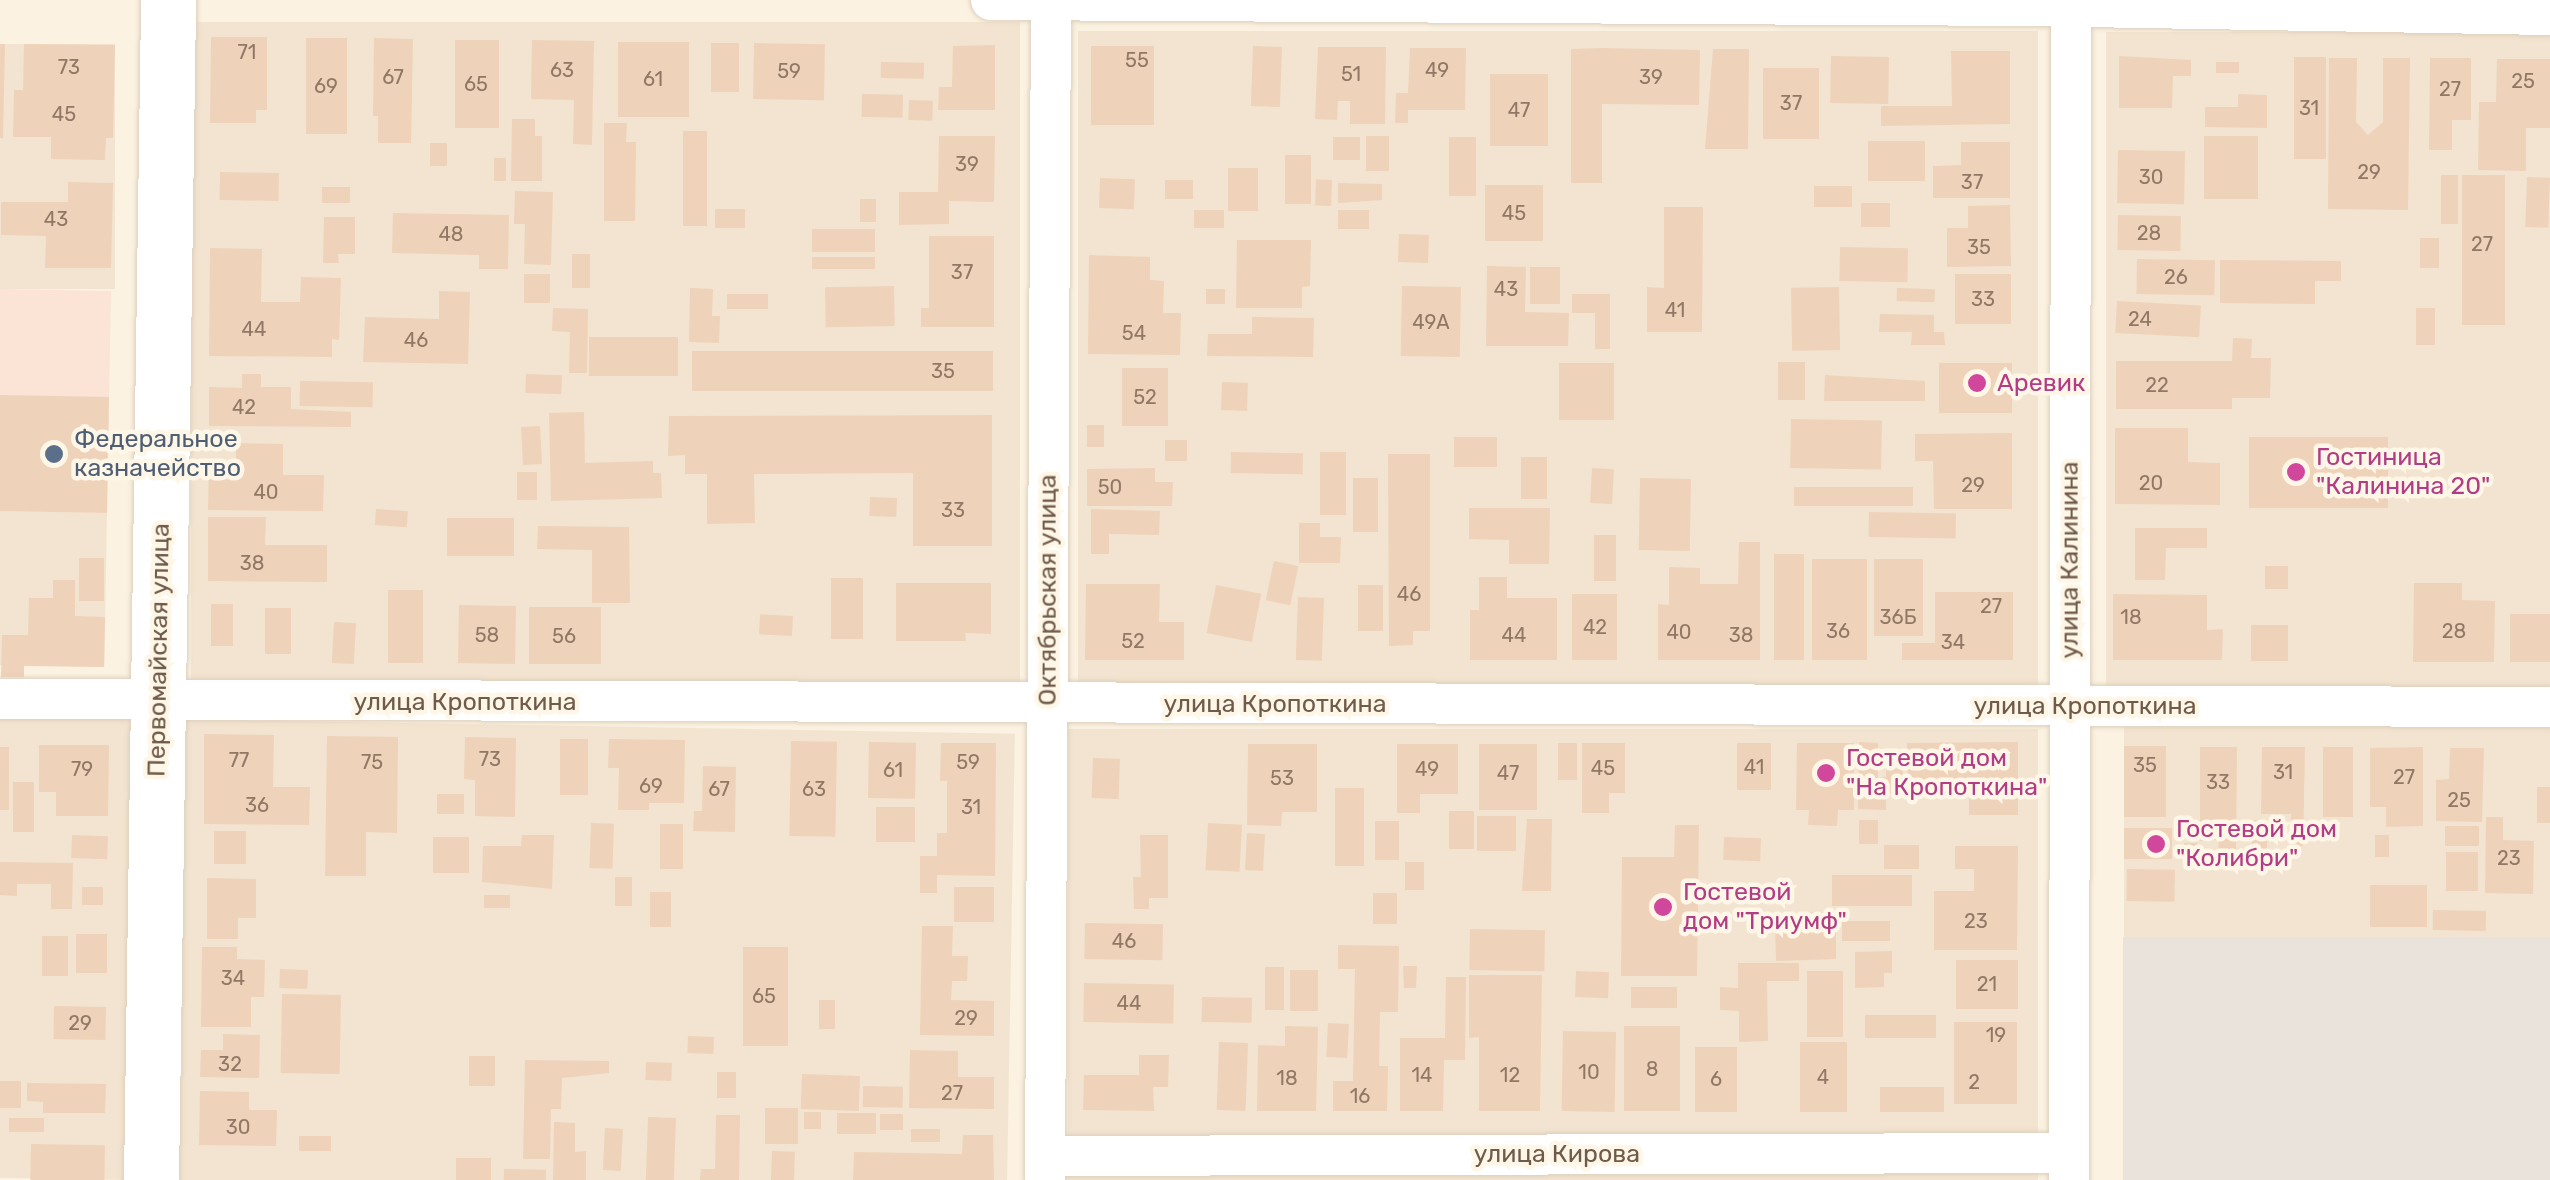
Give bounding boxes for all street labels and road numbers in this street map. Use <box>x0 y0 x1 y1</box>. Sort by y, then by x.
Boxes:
street label: улица Калинина <box>2055 461 2085 659</box>
street label: Октябрьская улица <box>1033 474 1063 706</box>
street label: Первомайская улица <box>142 523 176 777</box>
street label: улица Кропоткина <box>354 687 576 717</box>
street label: улица Кропоткина <box>1164 689 1386 719</box>
street label: улица Кропоткина <box>1974 691 2196 721</box>
street label: улица Кирова <box>1474 1139 1640 1169</box>

